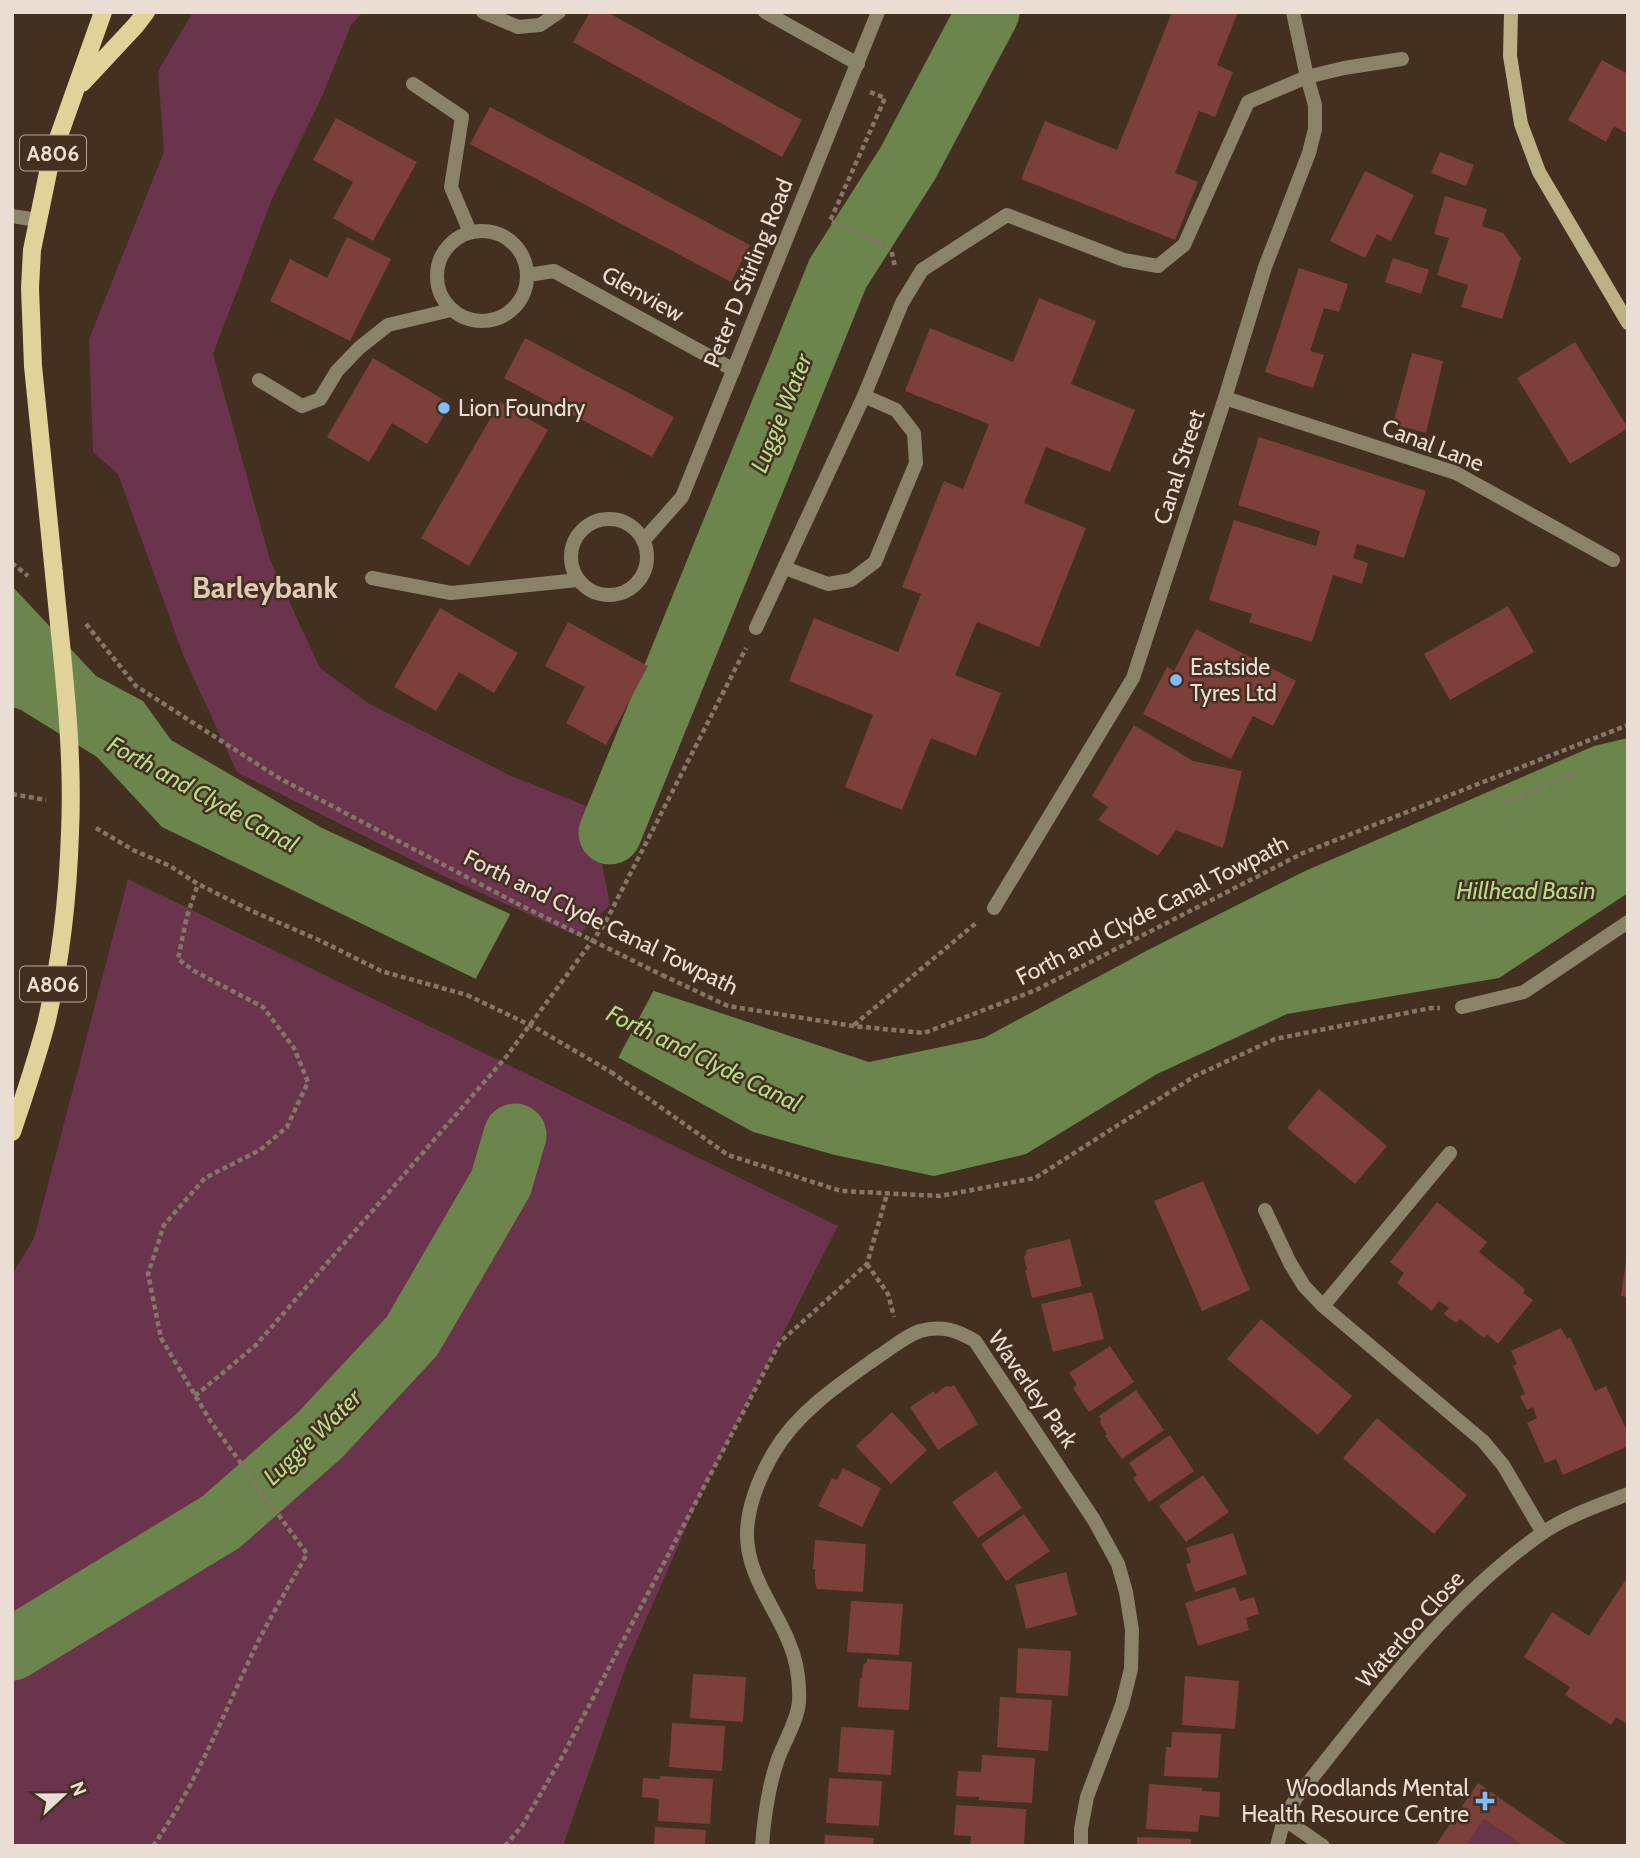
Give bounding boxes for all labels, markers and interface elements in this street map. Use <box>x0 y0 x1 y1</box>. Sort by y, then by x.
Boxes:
road number: A806 <box>20 136 86 170</box>
street label: Peter D Stirling Road <box>697 175 799 371</box>
street label: Glenview <box>597 260 689 328</box>
water label: Luggie Water <box>744 348 818 476</box>
place label: Lion Foundry <box>458 394 586 422</box>
marker: Lion Foundry <box>436 400 452 416</box>
street label: Canal Street <box>1147 406 1211 528</box>
street label: Canal Lane <box>1378 413 1488 477</box>
district label: Barleybank <box>192 569 338 606</box>
place label: Eastside Tyres Ltd <box>1190 653 1277 707</box>
marker: Eastside Tyres Ltd <box>1168 672 1184 688</box>
water label: Forth and Clyde Canal <box>103 730 304 859</box>
street label: Forth and Clyde Canal Towpath <box>1011 829 1293 991</box>
street label: Forth and Clyde Canal Towpath <box>459 843 743 1001</box>
water label: Hillhead Basin <box>1456 876 1596 905</box>
road number: A806 <box>20 967 86 1002</box>
water label: Forth and Clyde Canal <box>602 998 807 1118</box>
street label: Waverley Park <box>982 1325 1084 1454</box>
water label: Luggie Water <box>257 1382 368 1491</box>
street label: Waterloo Close <box>1350 1565 1470 1693</box>
north arrow <box>28 1760 98 1830</box>
place label: Woodlands Mental Health Resource Centre <box>1241 1774 1470 1828</box>
text: N <box>65 1778 91 1799</box>
marker: Woodlands Mental Health Resource Centre <box>1475 1791 1495 1811</box>

